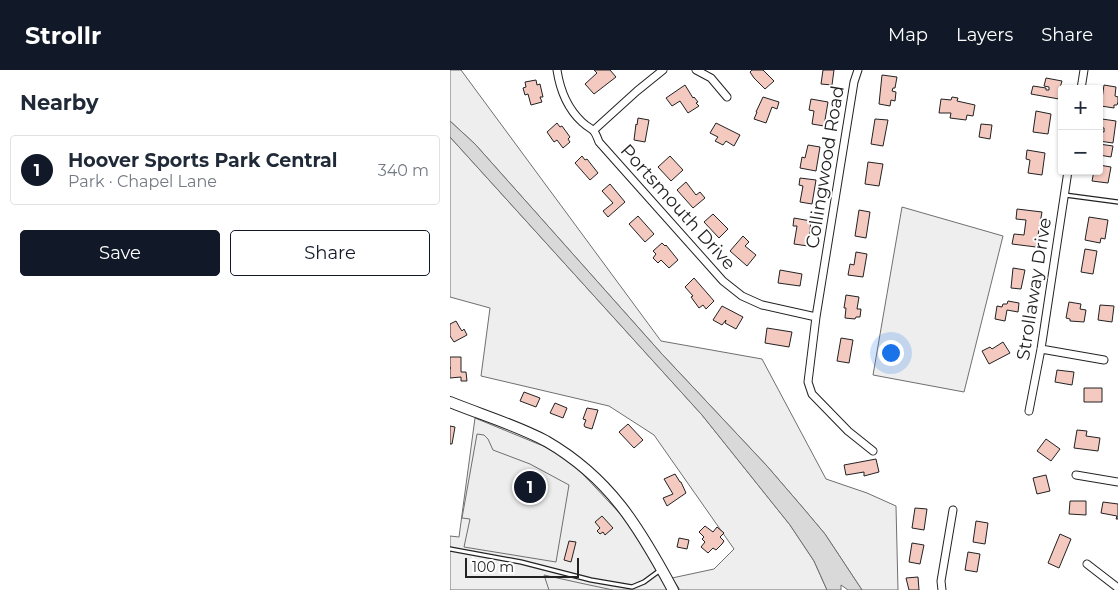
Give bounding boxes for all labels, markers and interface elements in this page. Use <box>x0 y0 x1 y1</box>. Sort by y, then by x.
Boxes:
text: Strollr <box>25 21 101 50</box>
text: Map <box>888 24 928 46</box>
text: Layers <box>956 24 1013 46</box>
text: Share <box>1041 24 1093 46</box>
street label: Collingwood Road <box>801 84 849 250</box>
map controls <box>1058 85 1103 175</box>
button: + <box>1058 85 1103 130</box>
text: Nearby <box>20 90 99 115</box>
button: − <box>1058 130 1103 175</box>
street label: Portsmouth Drive <box>616 140 740 274</box>
text: Hoover Sports Park Central <box>68 149 337 172</box>
text: 1 <box>34 161 40 180</box>
text: 340 m <box>378 161 429 180</box>
text: Park · Chapel Lane <box>68 172 217 191</box>
street label: Strollaway Drive <box>1012 216 1056 362</box>
button: Save <box>20 230 220 276</box>
button: Share <box>230 230 430 276</box>
your location <box>878 340 904 366</box>
pin: 1 <box>514 468 546 506</box>
scale bar <box>465 555 579 578</box>
text: 100 m <box>472 558 514 576</box>

